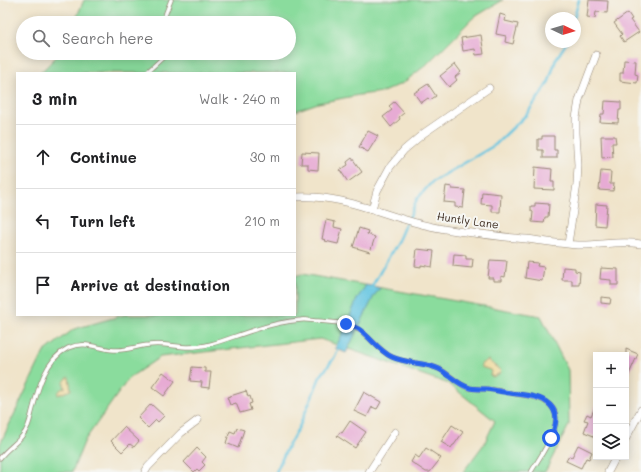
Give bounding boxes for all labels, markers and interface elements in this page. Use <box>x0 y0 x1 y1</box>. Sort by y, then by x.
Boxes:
north arrow <box>545 12 581 48</box>
search box <box>16 16 296 60</box>
icon: search <box>30 27 52 49</box>
text: Search here <box>62 28 153 48</box>
text: 3 min <box>32 87 77 109</box>
text: Walk · 240 m <box>199 90 280 107</box>
icon: ahead <box>32 146 54 168</box>
text: Continue <box>70 147 137 167</box>
text: 30 m <box>250 148 280 165</box>
street label: Huntly Lane <box>436 208 500 232</box>
icon: left <box>32 210 54 232</box>
text: Turn left <box>70 211 135 231</box>
text: 210 m <box>244 212 280 229</box>
icon: arrive <box>32 274 54 296</box>
text: Arrive at destination <box>70 275 230 295</box>
route end <box>337 315 355 333</box>
map controls <box>593 352 629 460</box>
button: + <box>593 352 629 388</box>
button: − <box>593 388 629 424</box>
button: layers <box>593 424 629 460</box>
route start <box>542 429 560 447</box>

